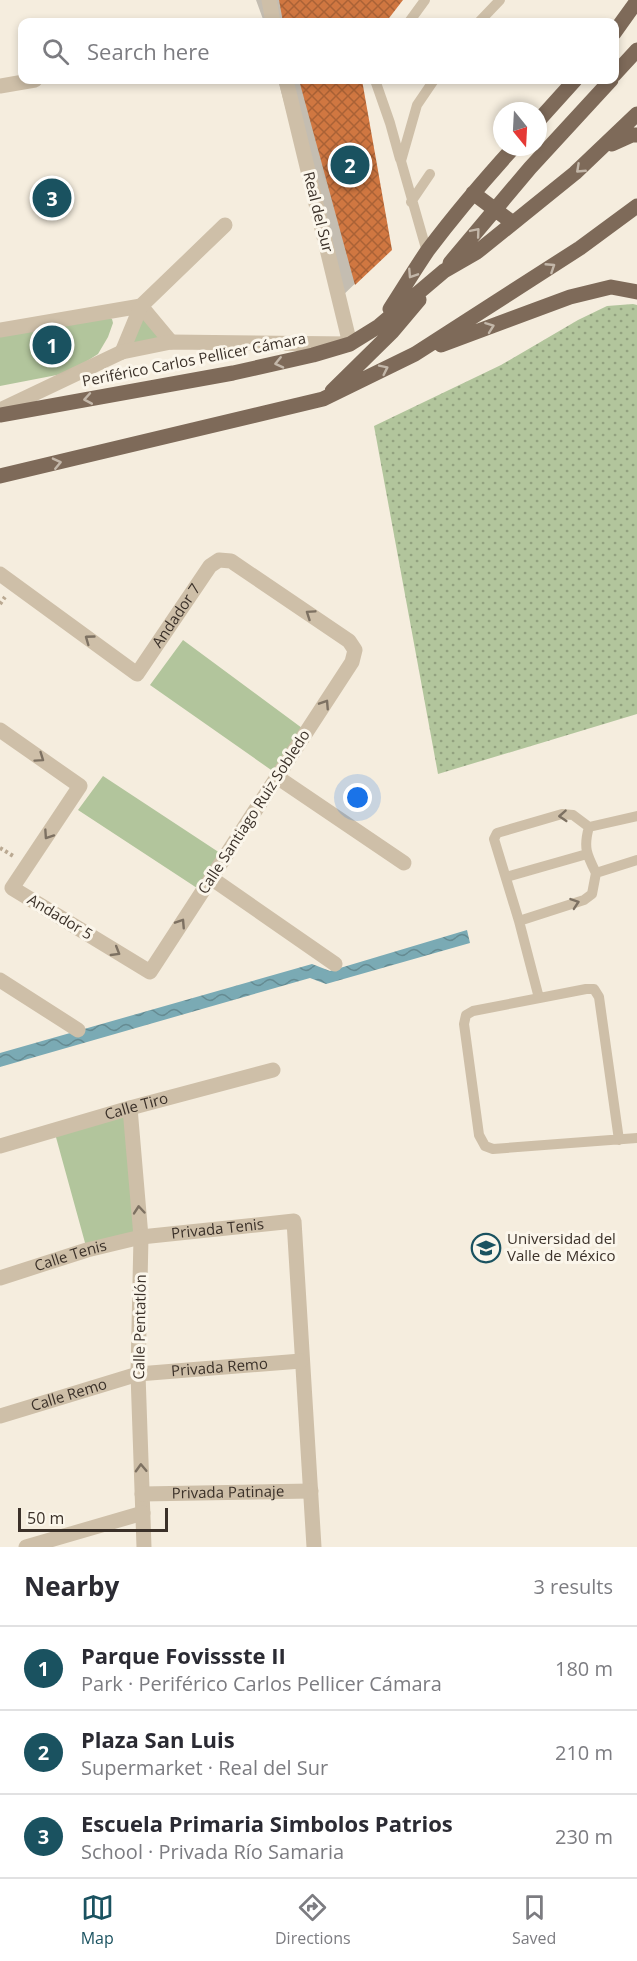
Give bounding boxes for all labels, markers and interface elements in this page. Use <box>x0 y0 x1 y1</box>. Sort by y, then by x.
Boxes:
search box <box>18 18 619 84</box>
icon: search <box>39 35 72 68</box>
text: Search here <box>87 36 210 66</box>
north arrow <box>493 102 547 156</box>
pin: 2 <box>330 142 370 188</box>
one-way arrow <box>576 162 586 173</box>
street label: Real del Sur <box>299 169 339 254</box>
pin: 3 <box>32 176 72 220</box>
one-way arrow <box>469 228 480 239</box>
one-way arrow <box>545 263 555 275</box>
one-way arrow <box>409 268 420 279</box>
pin: 1 <box>32 322 72 368</box>
one-way arrow <box>484 322 495 335</box>
street label: Periférico Carlos Pellicer Cámara <box>80 327 307 391</box>
one-way arrow <box>275 355 285 368</box>
one-way arrow <box>378 365 389 376</box>
one-way arrow <box>83 392 93 405</box>
one-way arrow <box>52 457 62 470</box>
street label: Andador 7 <box>147 579 204 651</box>
one-way arrow <box>305 610 316 621</box>
one-way arrow <box>85 635 96 646</box>
one-way arrow <box>318 699 329 710</box>
street label: Calle Santiago Ruiz Sobledo <box>192 726 314 897</box>
one-way arrow <box>34 751 45 762</box>
your location <box>343 783 372 812</box>
one-way arrow <box>559 809 568 822</box>
one-way arrow <box>44 828 55 839</box>
street label: Andador 5 <box>24 889 97 944</box>
one-way arrow <box>569 897 580 910</box>
one-way arrow <box>174 919 186 929</box>
one-way arrow <box>110 944 120 956</box>
street label: Calle Tiro <box>102 1087 170 1124</box>
one-way arrow <box>132 1205 145 1214</box>
street label: Privada Tenis <box>170 1213 265 1243</box>
place label: Universidad del Valle de México <box>507 1228 616 1265</box>
school or university icon: Universidad del Valle de México <box>470 1232 502 1264</box>
street label: Calle Tenis <box>32 1235 108 1275</box>
street label: Calle Pentatlón <box>128 1274 150 1380</box>
street label: Privada Remo <box>170 1353 268 1380</box>
street label: Calle Remo <box>28 1373 109 1415</box>
one-way arrow <box>135 1463 148 1472</box>
street label: Privada Patinaje <box>172 1480 284 1502</box>
scale bar <box>18 1505 168 1532</box>
text: 50 m <box>27 1507 64 1529</box>
text: Nearby <box>24 1568 119 1604</box>
text: 3 results <box>533 1573 613 1600</box>
text: Parque Fovissste II <box>81 1640 286 1670</box>
text: 1 <box>38 1655 49 1682</box>
text: 180 m <box>555 1655 613 1682</box>
text: Park · Periférico Carlos Pellicer Cámara <box>81 1670 442 1697</box>
text: Plaza San Luis <box>81 1724 235 1754</box>
text: 2 <box>38 1739 49 1766</box>
text: 210 m <box>555 1739 613 1766</box>
text: Supermarket · Real del Sur <box>81 1754 328 1781</box>
text: Escuela Primaria Simbolos Patrios <box>81 1808 453 1838</box>
text: 3 <box>38 1823 49 1850</box>
text: 230 m <box>555 1823 613 1850</box>
text: School · Privada Río Samaria <box>81 1838 344 1865</box>
tab: Map <box>81 1891 114 1949</box>
tab: Directions <box>275 1891 351 1949</box>
tab: Saved <box>512 1891 556 1949</box>

